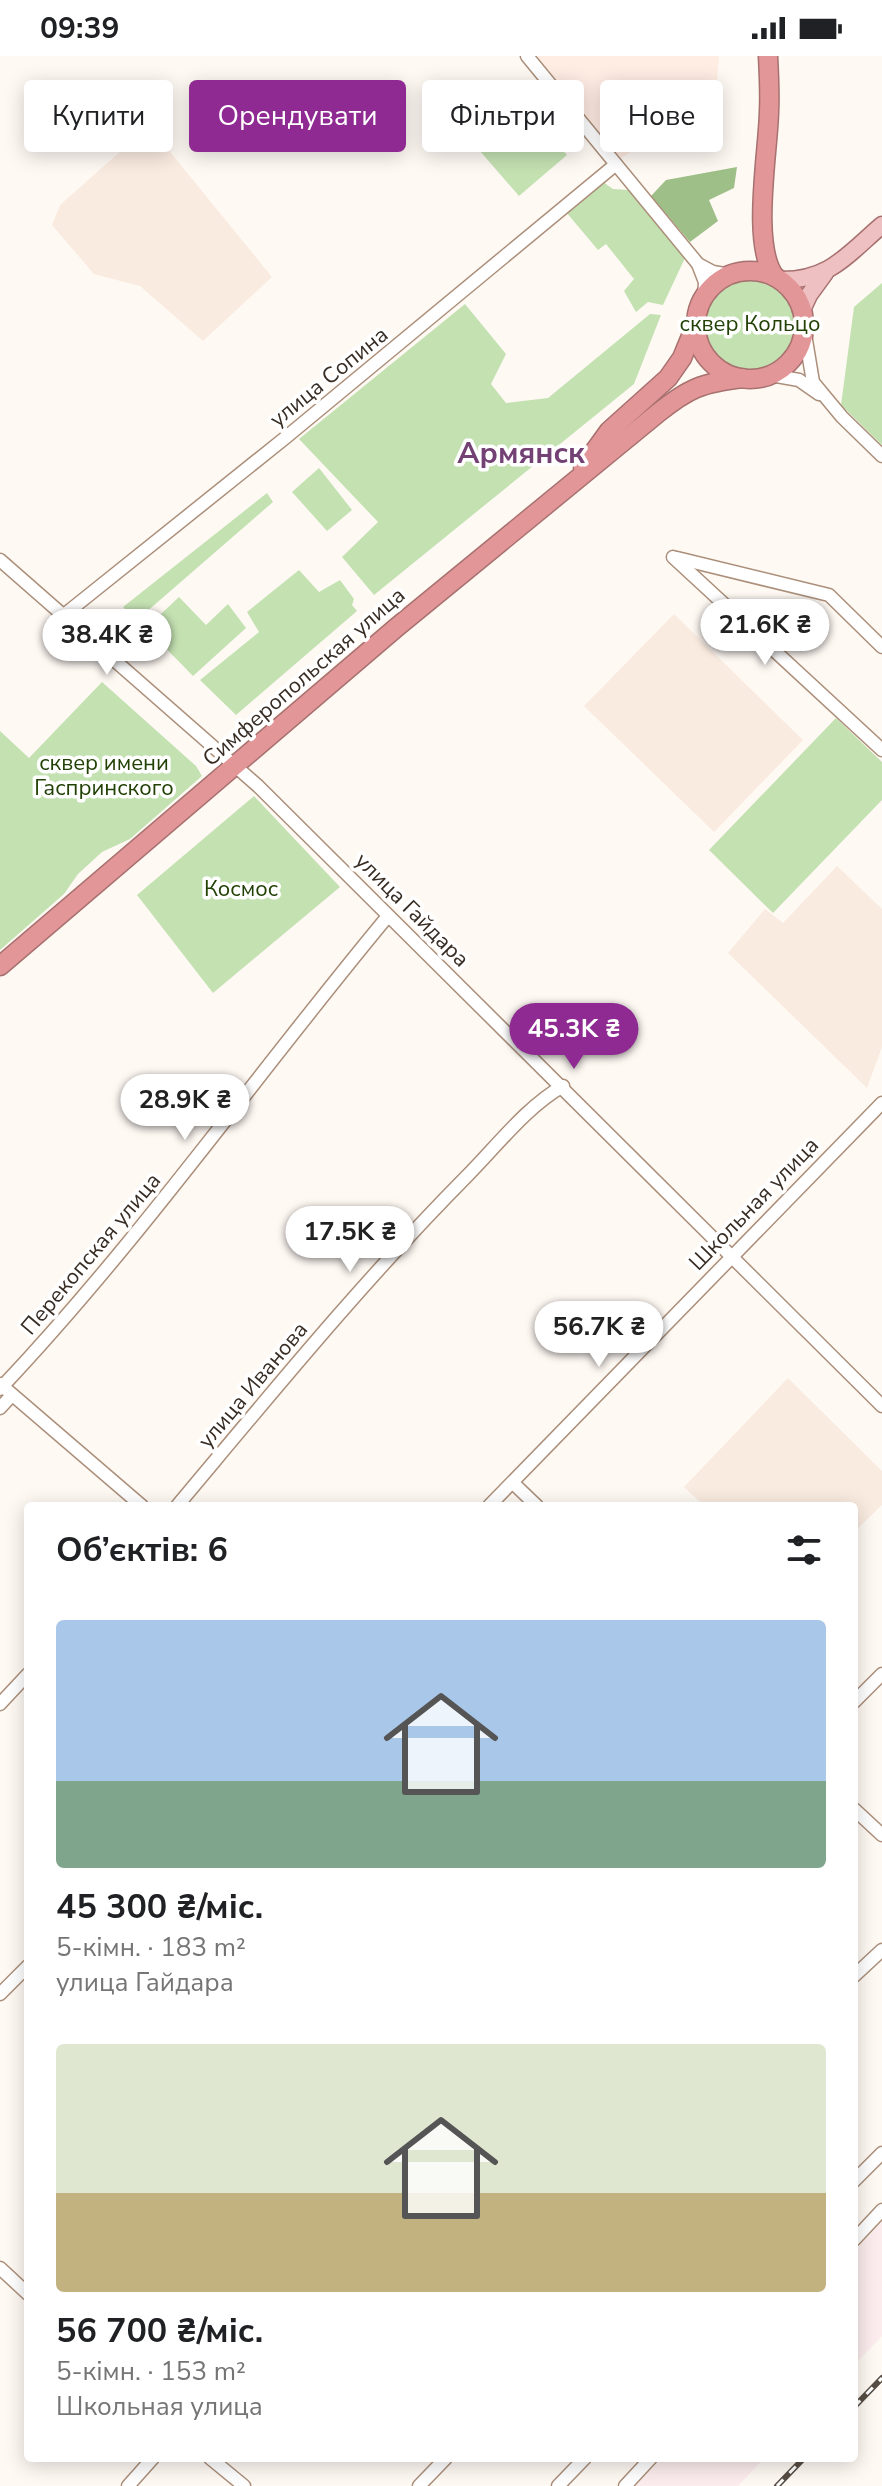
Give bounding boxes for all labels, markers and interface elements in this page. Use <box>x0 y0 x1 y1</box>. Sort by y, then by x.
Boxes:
text: 09:39 <box>40 8 119 49</box>
chip: Купити <box>24 80 173 152</box>
chip: Орендувати <box>189 80 406 152</box>
chip: Фільтри <box>422 80 584 152</box>
chip: Нове <box>600 80 723 152</box>
park label: сквер Кольцо <box>680 309 820 339</box>
street label: улица Сопина <box>263 320 395 434</box>
district label: Армянск <box>457 433 585 474</box>
street label: Симферопольская улица <box>196 581 412 773</box>
pin: 21.6K ₴ <box>691 599 839 667</box>
text: 21.6K ₴ <box>718 607 812 642</box>
pin: 38.4K ₴ <box>33 609 181 677</box>
text: 38.4K ₴ <box>60 617 154 652</box>
park label: сквер имени Гаспринского <box>34 748 174 803</box>
street label: улица Гайдара <box>348 846 476 974</box>
park label: Космос <box>204 874 278 904</box>
pin: 45.3K ₴ <box>500 1003 648 1071</box>
text: 45.3K ₴ <box>527 1011 621 1046</box>
pin: 28.9K ₴ <box>111 1074 259 1142</box>
text: 28.9K ₴ <box>138 1082 232 1117</box>
street label: Школьная улица <box>682 1131 826 1277</box>
street label: Перекопская улица <box>14 1167 168 1341</box>
pin: 17.5K ₴ <box>276 1206 424 1274</box>
text: 17.5K ₴ <box>303 1214 397 1249</box>
pin: 56.7K ₴ <box>525 1301 673 1369</box>
text: 56.7K ₴ <box>552 1309 646 1344</box>
street label: улица Иванова <box>191 1315 315 1455</box>
text: Об’єктів: 6 <box>56 1527 228 1573</box>
icon: filters <box>782 1528 826 1572</box>
icon: home <box>369 1672 513 1816</box>
text: 45 300 ₴/міс. <box>56 1884 263 1930</box>
text: 5-кімн. · 183 m² <box>56 1930 246 1965</box>
text: улица Гайдара <box>56 1965 234 2000</box>
icon: home <box>369 2096 513 2240</box>
text: 56 700 ₴/міс. <box>56 2308 263 2354</box>
text: 5-кімн. · 153 m² <box>56 2354 246 2389</box>
text: Школьная улица <box>56 2389 263 2424</box>

